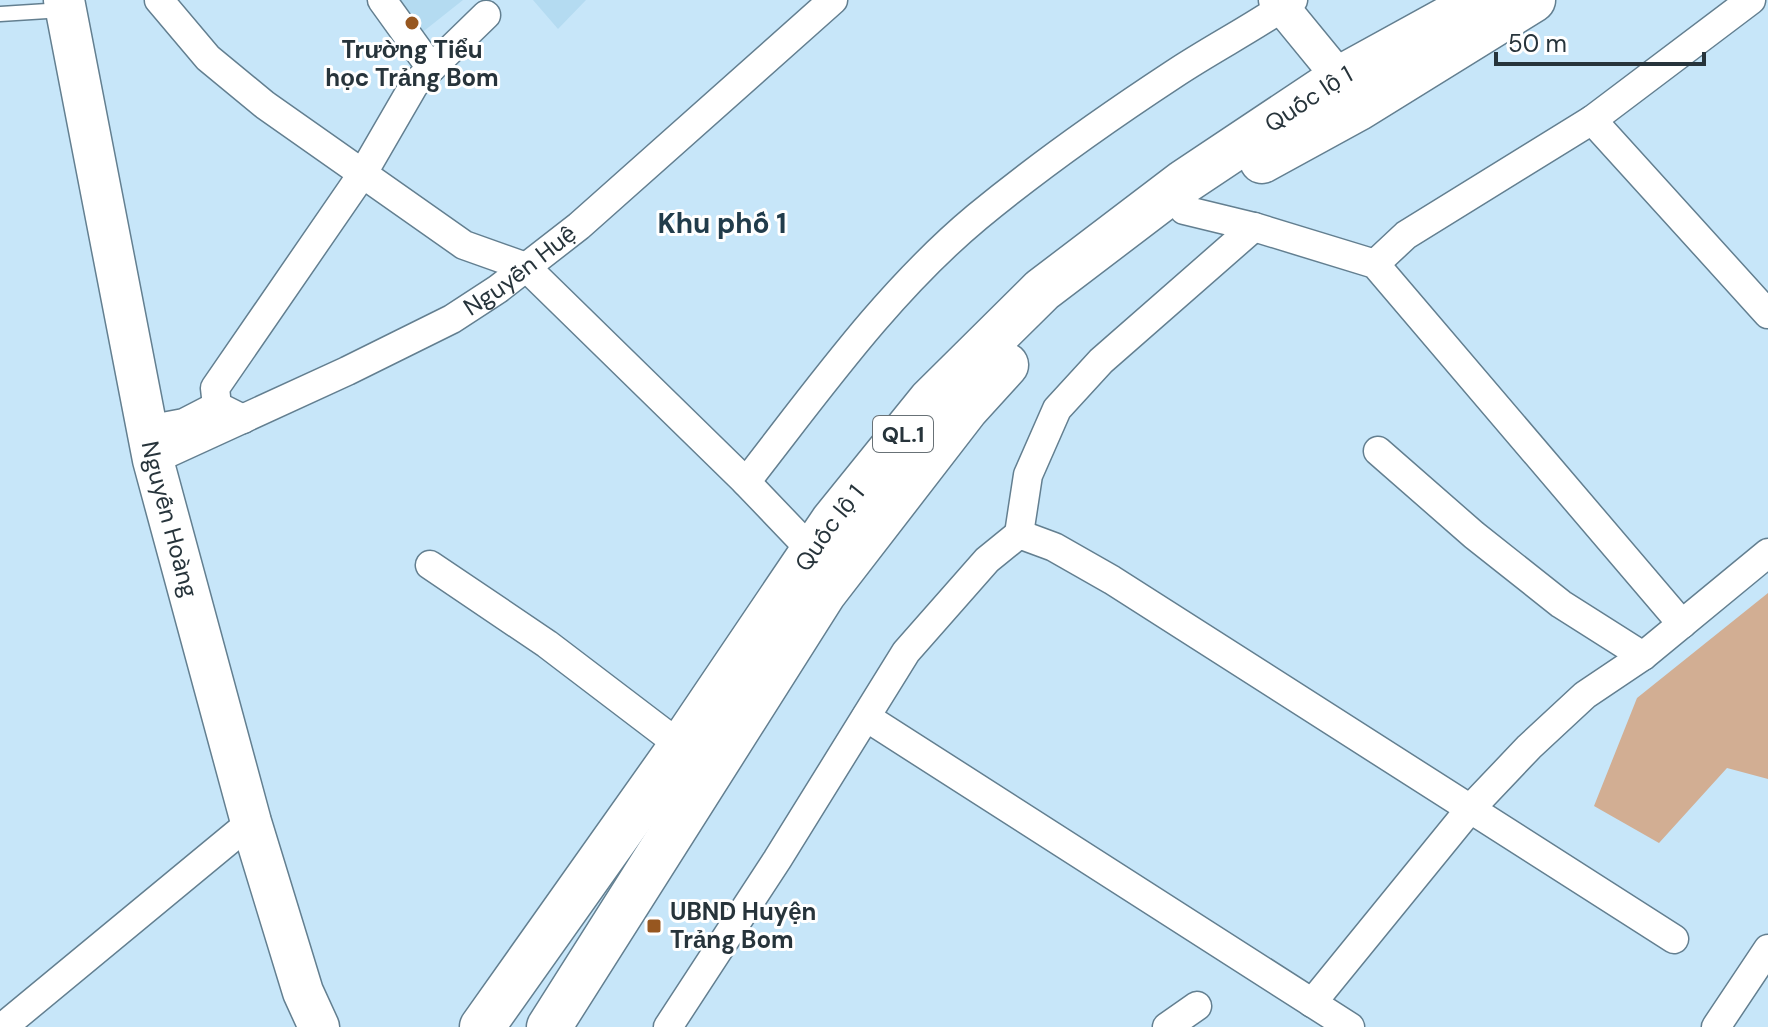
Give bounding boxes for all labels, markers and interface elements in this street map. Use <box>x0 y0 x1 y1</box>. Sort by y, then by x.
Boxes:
marker: Trường Tiểu học Trảng Bom <box>403 14 421 32</box>
scale bar <box>1496 16 1704 66</box>
text: 50 m <box>1508 28 1567 59</box>
place label: Trường Tiểu học Trảng Bom <box>325 34 499 93</box>
street label: Quốc lộ 1 <box>1258 58 1358 139</box>
district label: Khu phố 1 <box>658 205 786 242</box>
street label: Nguyễn Huệ <box>457 218 582 322</box>
road number: QL.1 <box>873 416 933 452</box>
street label: Nguyễn Hoàng <box>135 438 205 601</box>
street label: Quốc lộ 1 <box>788 478 871 577</box>
place label: UBND Huyện Trảng Bom <box>670 896 816 955</box>
marker: UBND Huyện Trảng Bom <box>645 917 663 935</box>

